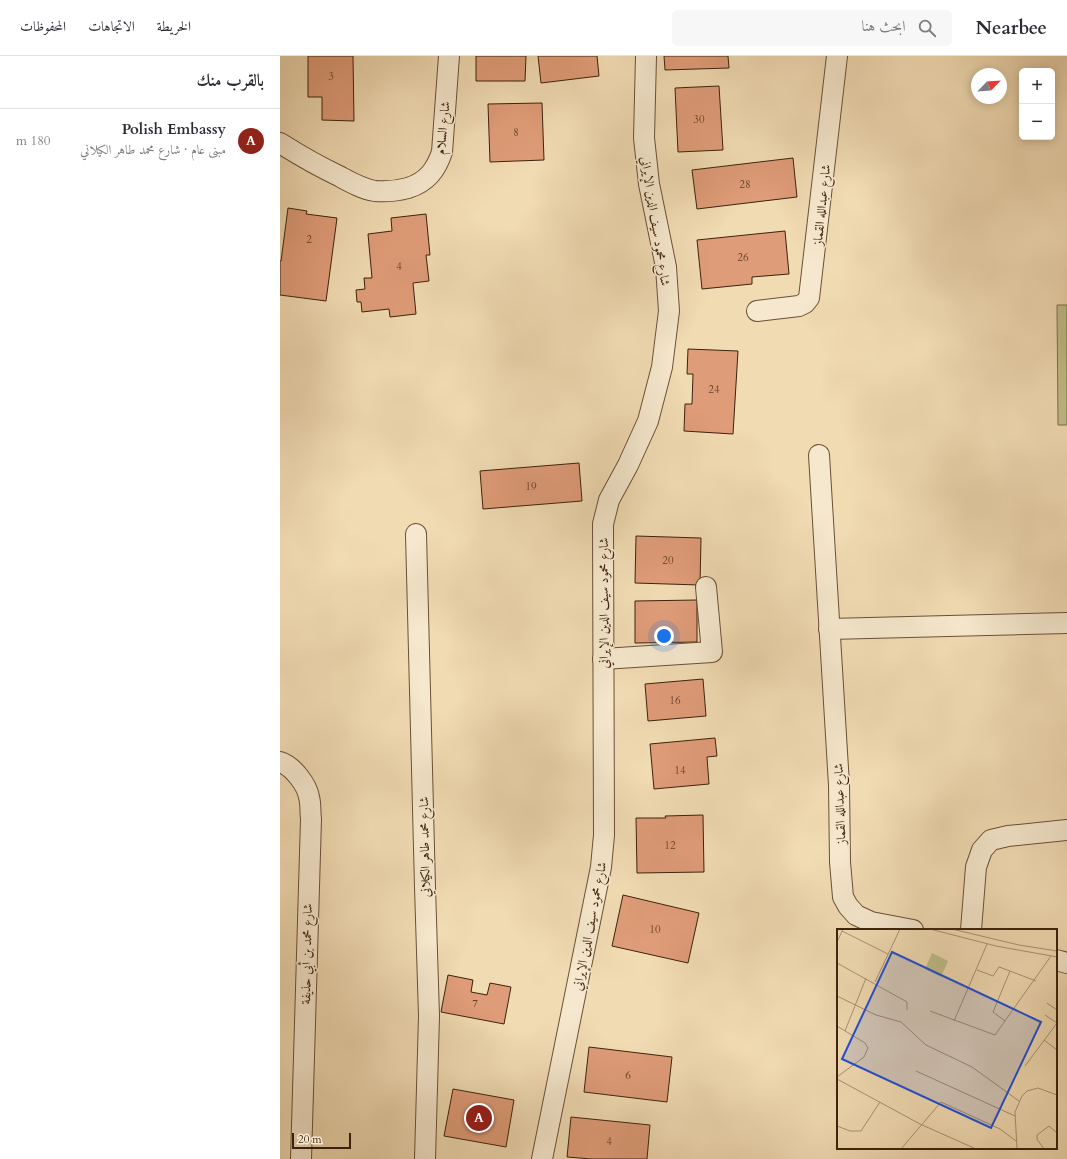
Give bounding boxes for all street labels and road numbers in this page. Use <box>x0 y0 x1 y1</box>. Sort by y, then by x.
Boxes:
street label: شارع السلام <box>431 101 457 156</box>
street label: شارع محمود سيف الدين الإيراني <box>634 155 674 288</box>
street label: شارع عبدالله القماز <box>809 164 837 249</box>
street label: شارع محمود سيف الدين الإيراني <box>595 538 615 668</box>
street label: شارع عبدالله القماز <box>830 763 852 847</box>
street label: شارع محمد طاهر الكيلاني <box>415 796 437 897</box>
street label: شارع محمود سيف الدين الإيراني <box>569 860 613 993</box>
street label: شارع محمد بن أبي حذيفة <box>297 903 319 1005</box>

